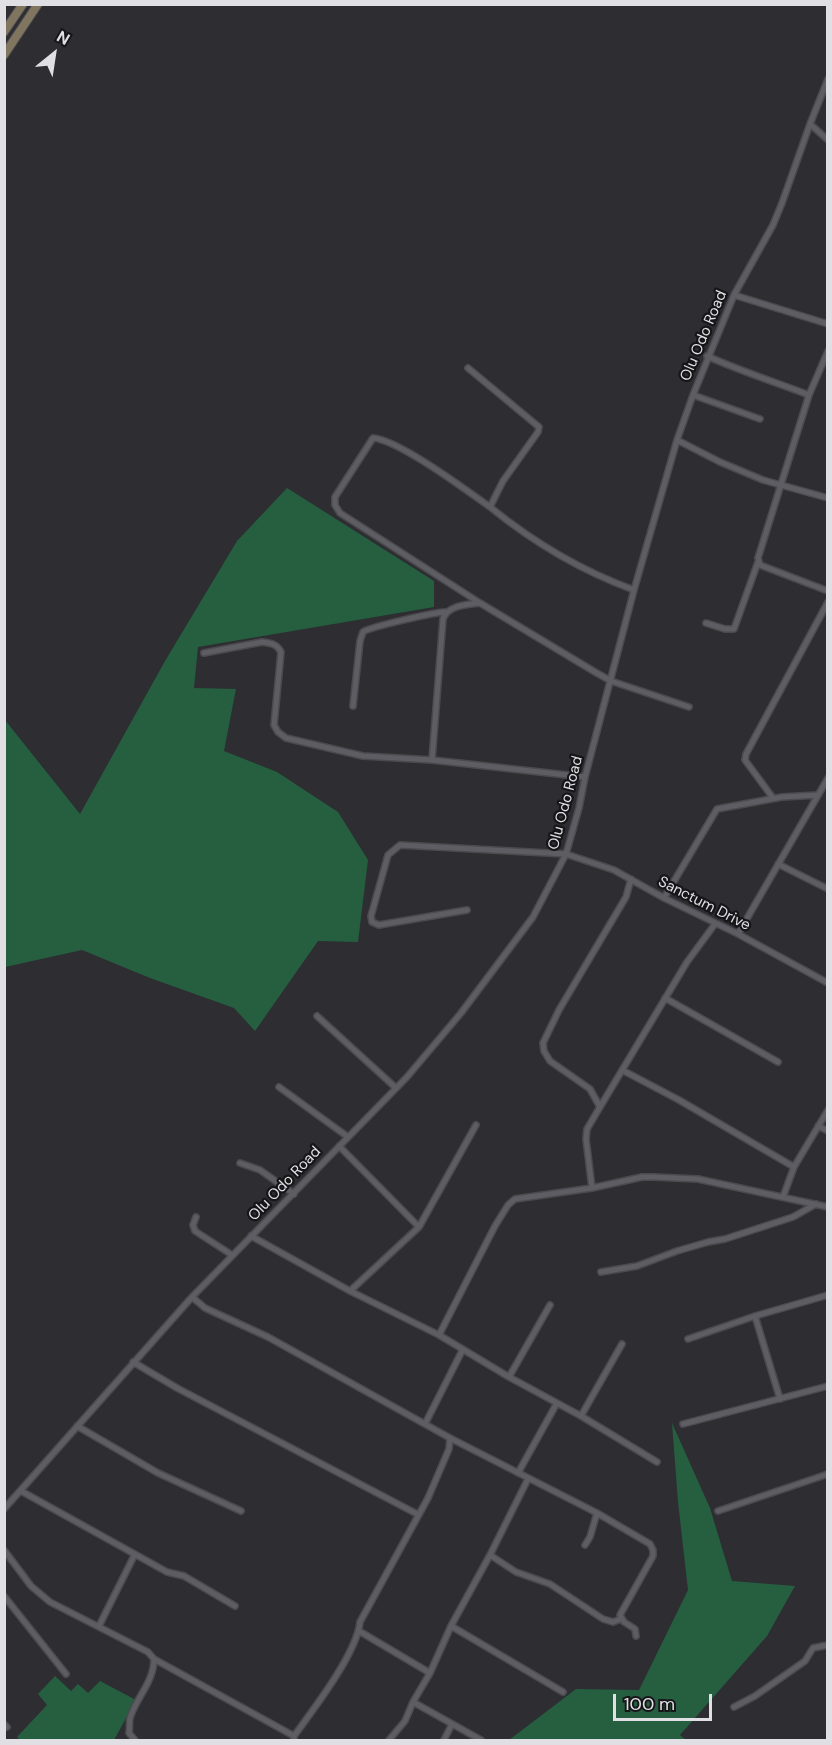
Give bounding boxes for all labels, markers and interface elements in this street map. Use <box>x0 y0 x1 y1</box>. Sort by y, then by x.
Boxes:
north arrow <box>24 24 84 84</box>
text: N <box>53 26 74 50</box>
street label: Olu Odo Road <box>677 288 731 384</box>
street label: Olu Odo Road <box>545 754 587 852</box>
street label: Sanctum Drive <box>655 873 753 935</box>
street label: Olu Odo Road <box>245 1143 325 1225</box>
scale bar <box>616 1682 715 1720</box>
text: 100 m <box>624 1692 675 1716</box>

